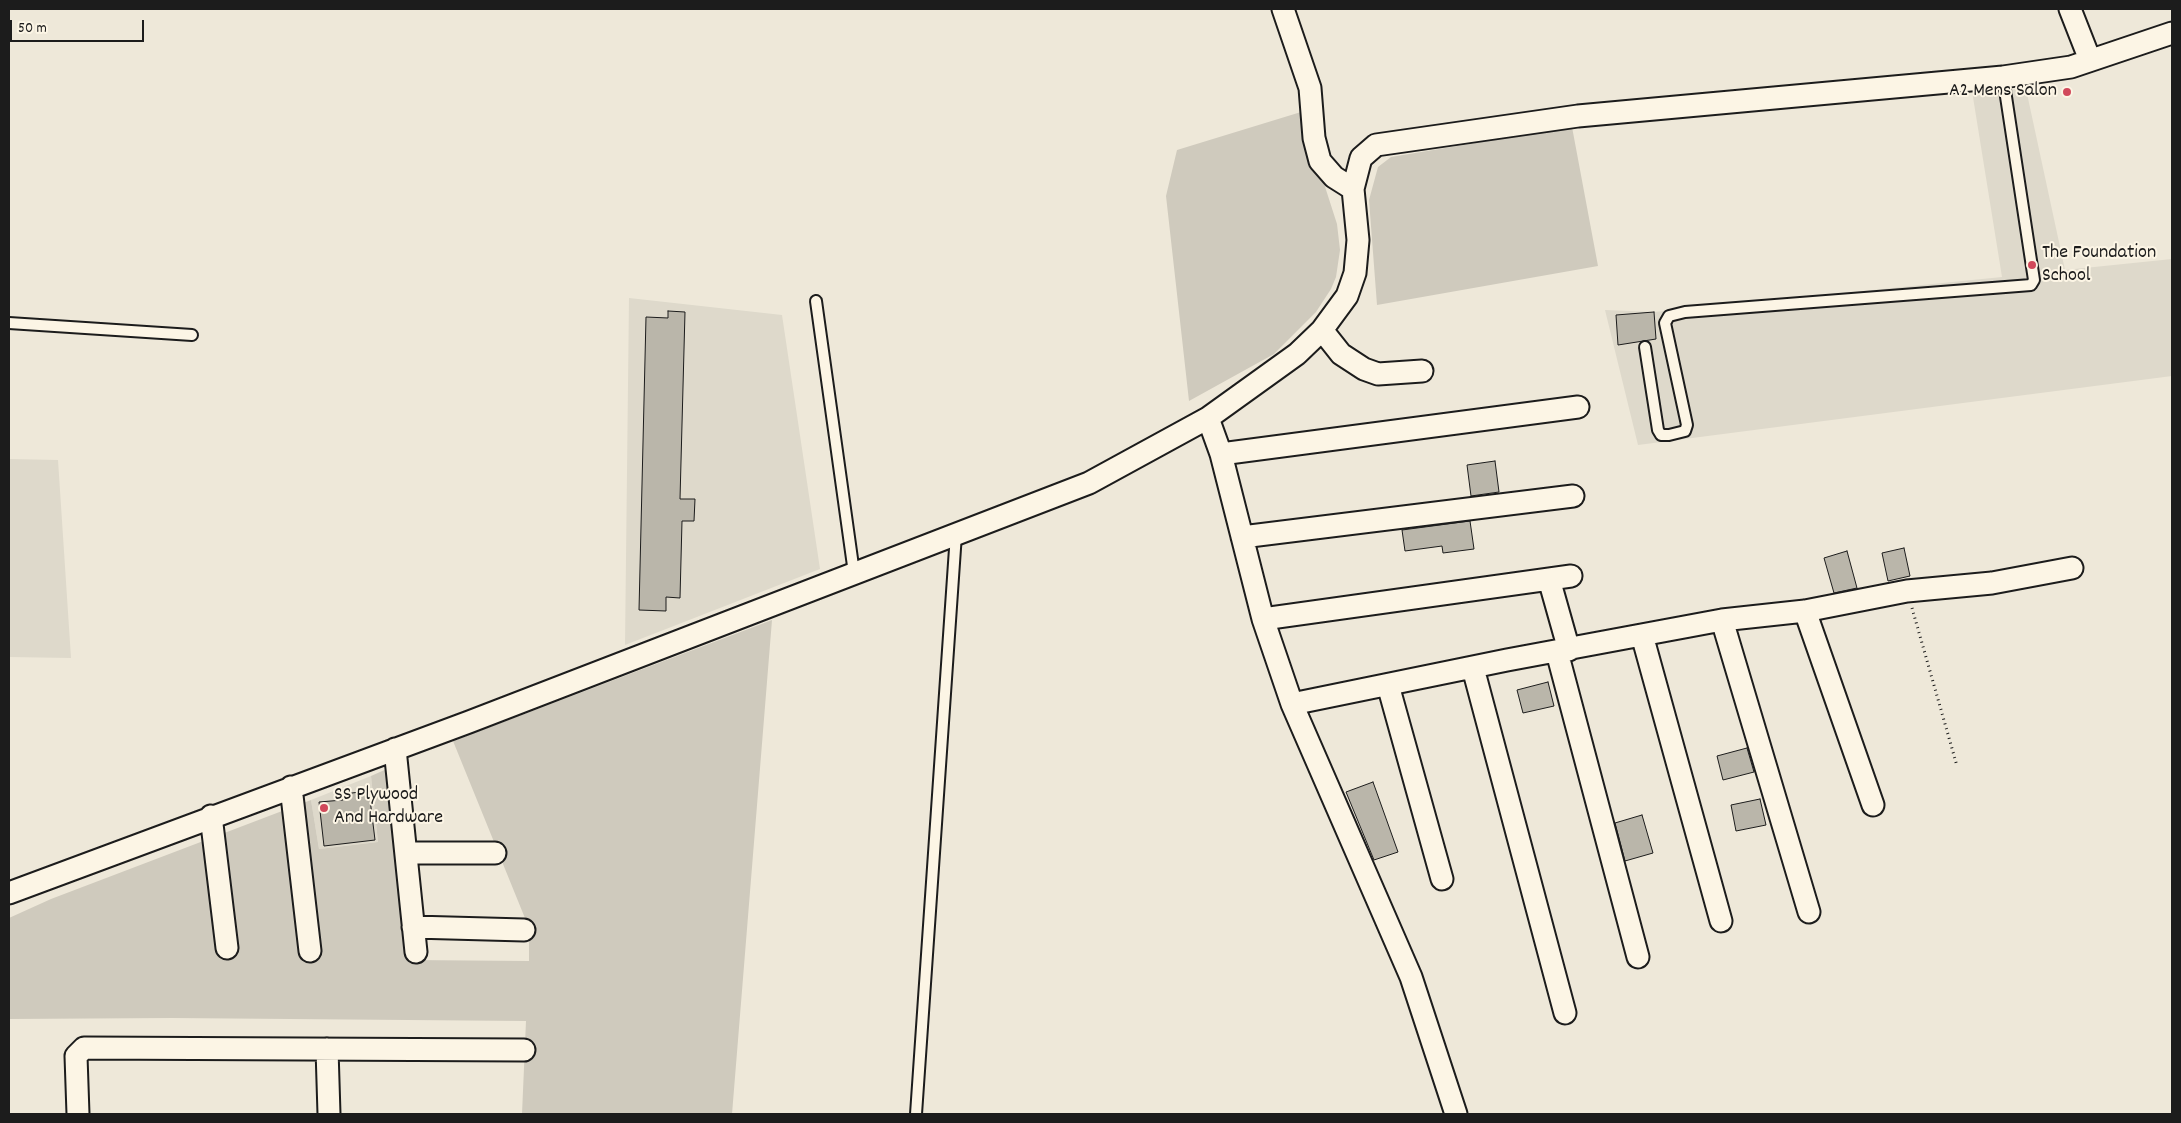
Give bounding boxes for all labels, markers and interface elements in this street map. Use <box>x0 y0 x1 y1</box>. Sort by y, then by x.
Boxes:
scale bar <box>12 10 146 42</box>
text: 50 m <box>18 18 47 40</box>
place label: A2 Mens Salon <box>1949 80 2057 104</box>
marker: A2 Mens Salon <box>2061 86 2073 98</box>
place label: The Foundation School <box>2042 242 2156 289</box>
marker: The Foundation School <box>2026 259 2038 271</box>
place label: SS Plywood And Hardware <box>334 784 443 831</box>
marker: SS Plywood And Hardware <box>318 802 330 814</box>

